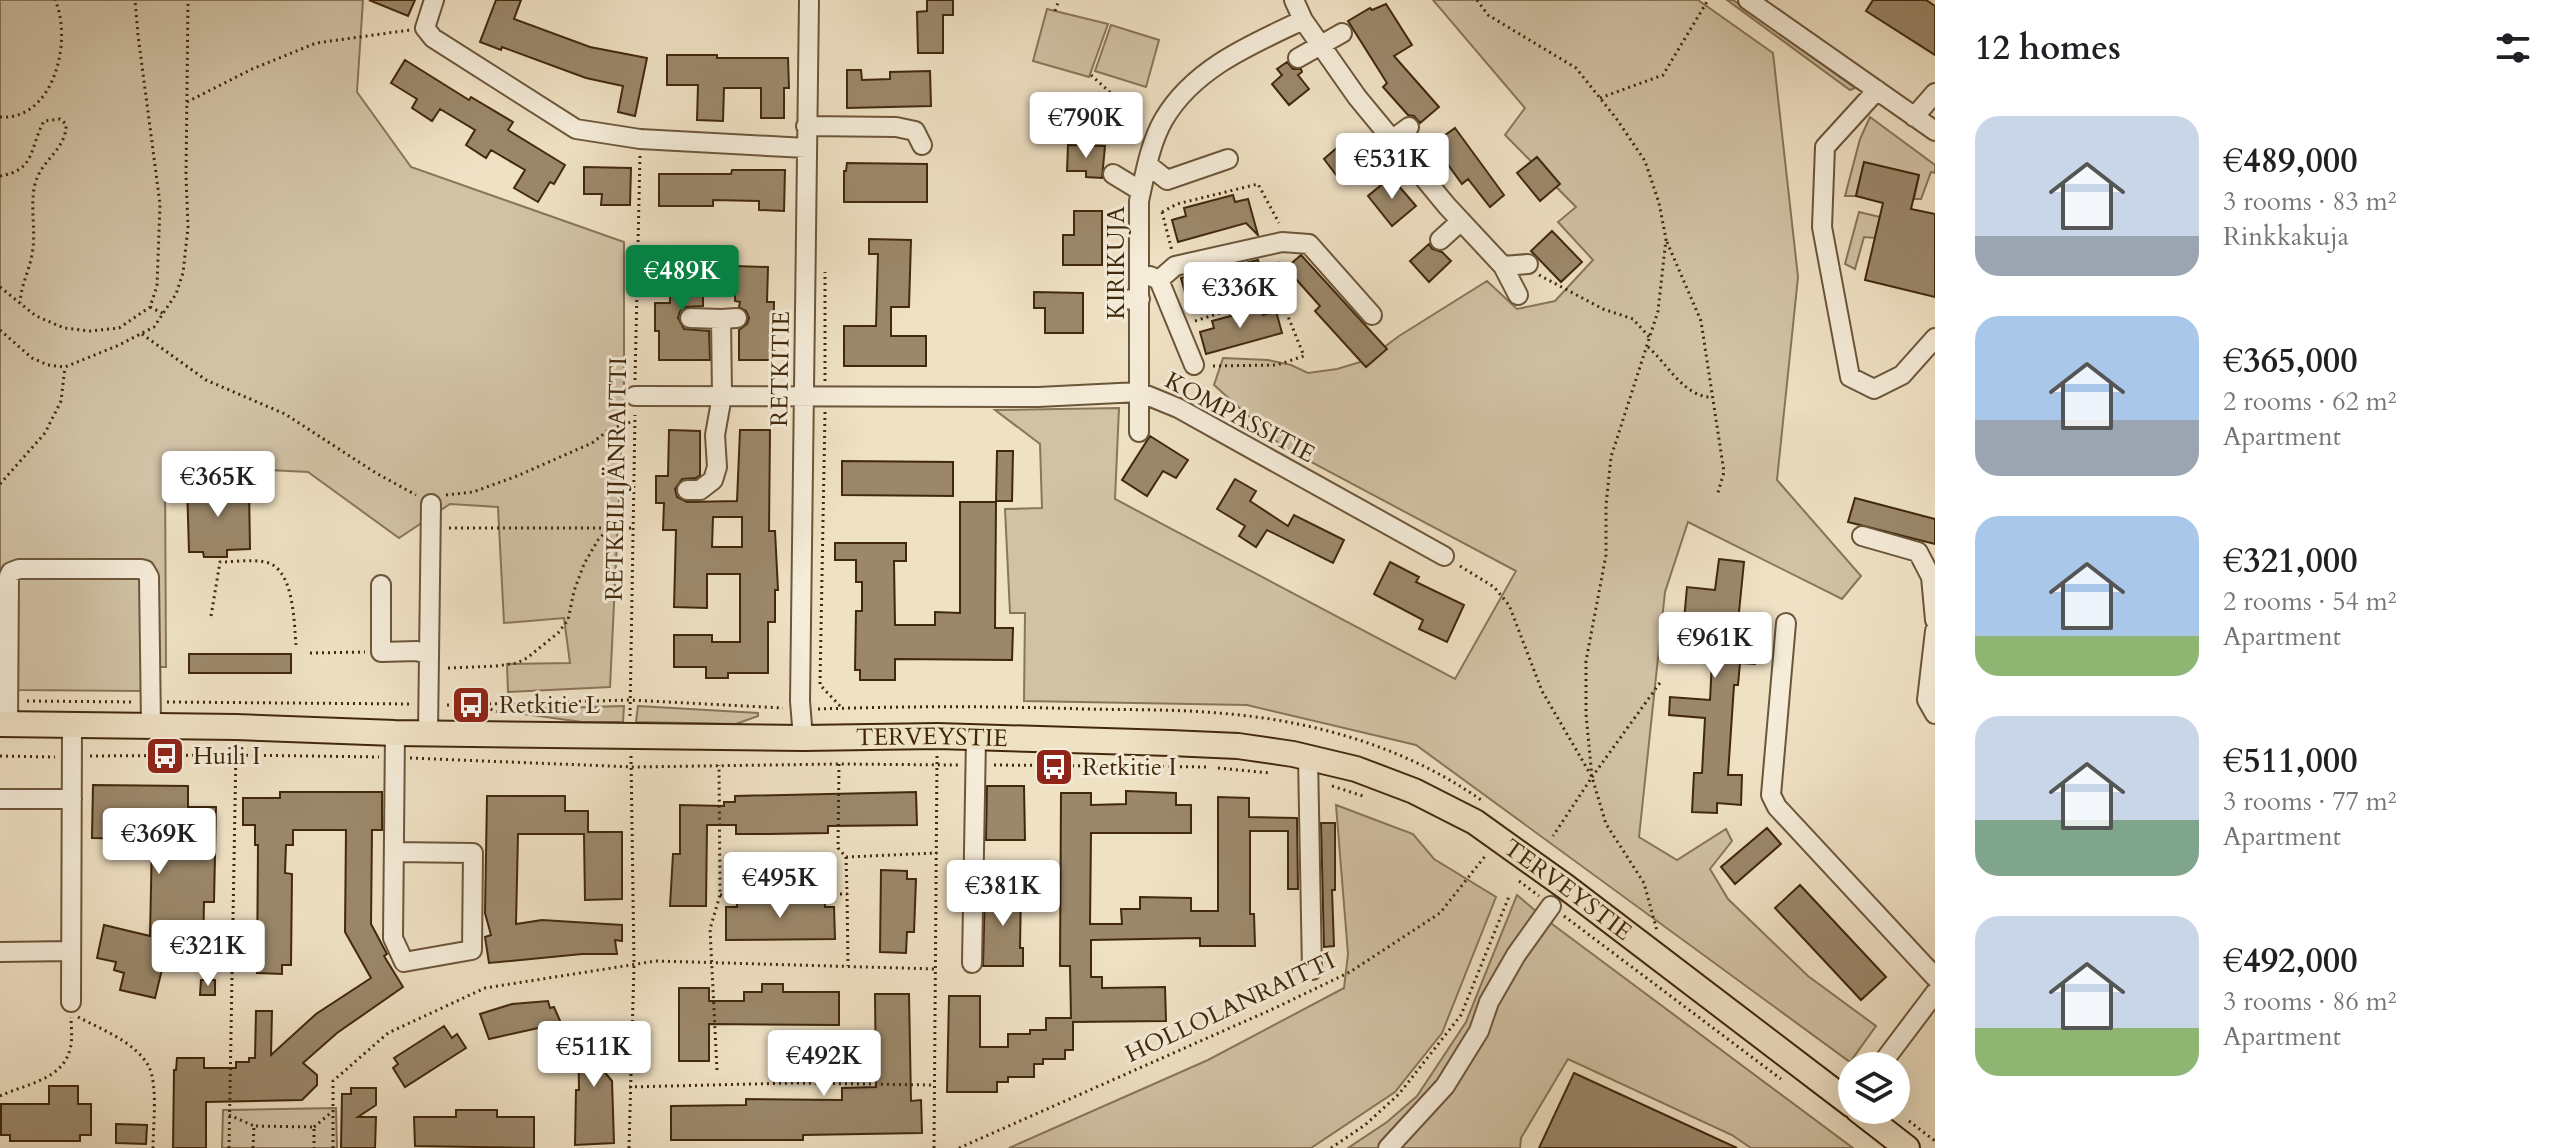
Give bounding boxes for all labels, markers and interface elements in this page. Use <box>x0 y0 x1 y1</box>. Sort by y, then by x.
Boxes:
text: 12 homes <box>1975 25 2121 71</box>
icon: filters <box>2491 26 2535 70</box>
pin: €790K <box>1030 92 1142 160</box>
text: €790K <box>1048 100 1124 135</box>
pin: €531K <box>1336 133 1448 201</box>
text: €489,000 <box>2223 138 2358 184</box>
text: €531K <box>1354 141 1430 176</box>
icon: home <box>2039 148 2135 244</box>
text: 3 rooms · 83 m² <box>2223 184 2396 219</box>
street label: KIRIKUJA <box>1100 205 1133 320</box>
text: Rinkkakuja <box>2223 219 2349 254</box>
pin: €489K <box>626 245 738 313</box>
text: €489K <box>644 253 720 288</box>
pin: €336K <box>1184 262 1296 330</box>
text: €336K <box>1202 270 1278 305</box>
street label: RETKITIE <box>763 311 798 427</box>
text: €365,000 <box>2223 338 2358 384</box>
icon: home <box>2039 348 2135 444</box>
street label: RETKEILIJÄNRAITTI <box>598 357 635 601</box>
street label: KOMPASSITIE <box>1159 364 1320 471</box>
text: 2 rooms · 62 m² <box>2223 384 2396 419</box>
text: Apartment <box>2223 419 2341 454</box>
pin: €365K <box>162 451 274 519</box>
text: €365K <box>180 459 256 494</box>
text: €321,000 <box>2223 538 2358 584</box>
icon: home <box>2039 548 2135 644</box>
text: 2 rooms · 54 m² <box>2223 584 2396 619</box>
pin: €961K <box>1659 612 1771 680</box>
text: Apartment <box>2223 619 2341 654</box>
text: €961K <box>1677 620 1753 655</box>
bus stop icon: Retkitie L <box>450 684 492 726</box>
place label: Retkitie L <box>499 689 600 722</box>
street label: TERVEYSTIE <box>856 720 1008 755</box>
bus stop icon: Huili I <box>144 735 186 777</box>
text: €511,000 <box>2223 738 2358 784</box>
place label: Huili I <box>193 740 260 773</box>
bus stop icon: Retkitie I <box>1033 746 1075 788</box>
icon: home <box>2039 748 2135 844</box>
place label: Retkitie I <box>1082 751 1177 784</box>
text: 3 rooms · 77 m² <box>2223 784 2396 819</box>
pin: €369K <box>103 808 215 876</box>
text: €369K <box>121 816 197 851</box>
text: Apartment <box>2223 819 2341 854</box>
street label: TERVEYSTIE <box>1497 832 1639 948</box>
pin: €495K <box>724 852 836 920</box>
text: €495K <box>742 860 818 895</box>
pin: €381K <box>947 860 1059 928</box>
text: €381K <box>965 868 1041 903</box>
pin: €321K <box>152 920 264 988</box>
text: €321K <box>170 928 246 963</box>
text: €492,000 <box>2223 938 2358 984</box>
street label: HOLLOLANRAITTI <box>1120 944 1340 1071</box>
icon: home <box>2039 948 2135 1044</box>
text: 3 rooms · 86 m² <box>2223 984 2396 1019</box>
text: Apartment <box>2223 1019 2341 1054</box>
pin: €511K <box>538 1021 650 1089</box>
text: €511K <box>556 1029 632 1064</box>
pin: €492K <box>768 1030 880 1098</box>
text: €492K <box>786 1038 862 1073</box>
map controls <box>1838 1052 1910 1124</box>
button: layers <box>1838 1052 1910 1124</box>

